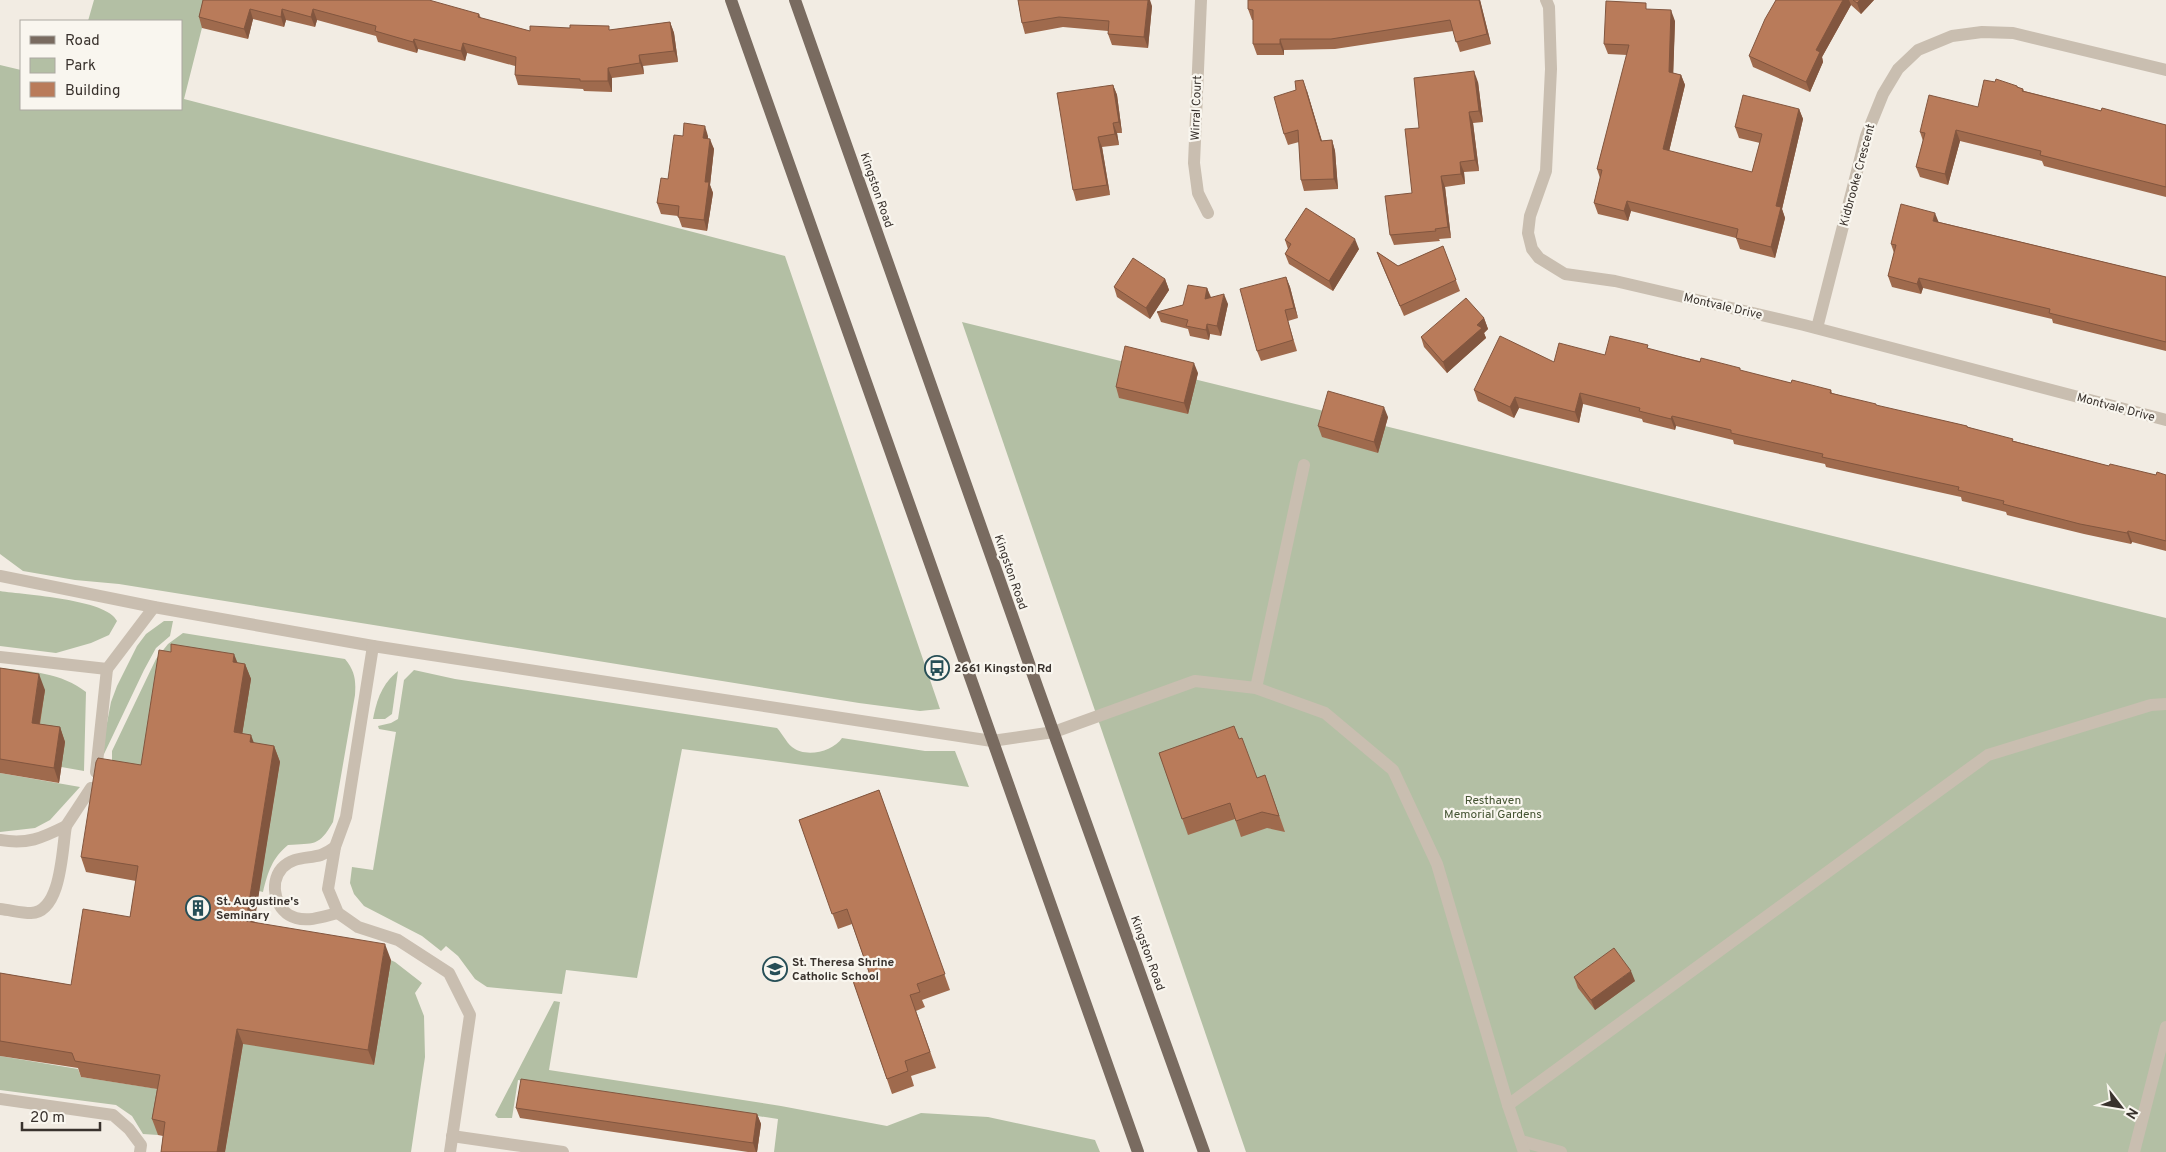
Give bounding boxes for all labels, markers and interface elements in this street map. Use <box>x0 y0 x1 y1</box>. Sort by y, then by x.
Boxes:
legend <box>20 20 182 110</box>
text: Road <box>65 32 100 51</box>
text: Park <box>65 57 96 76</box>
street label: Wirral Court <box>1188 75 1206 141</box>
text: Building <box>65 82 120 101</box>
street label: Kidbrooke Crescent <box>1837 122 1879 228</box>
street label: Kingston Road <box>856 151 896 230</box>
street label: Montvale Drive <box>1682 290 1764 324</box>
street label: Montvale Drive <box>2075 390 2157 426</box>
street label: Kingston Road <box>990 533 1030 612</box>
bus stop icon: 2661 Kingston Rd <box>924 655 950 681</box>
place label: 2661 Kingston Rd <box>954 661 1052 677</box>
park label: Resthaven Memorial Gardens <box>1444 793 1542 823</box>
place label: St. Augustine's Seminary <box>216 894 299 924</box>
building icon: St. Augustine's Seminary <box>185 895 211 921</box>
street label: Kingston Road <box>1126 914 1168 993</box>
place label: St. Theresa Shrine Catholic School <box>792 955 895 985</box>
school or university icon: St. Theresa Shrine Catholic School <box>762 956 788 982</box>
north arrow <box>2096 1082 2146 1132</box>
scale bar <box>22 1100 100 1132</box>
text: N <box>2121 1104 2141 1122</box>
text: 20 m <box>30 1109 65 1128</box>

